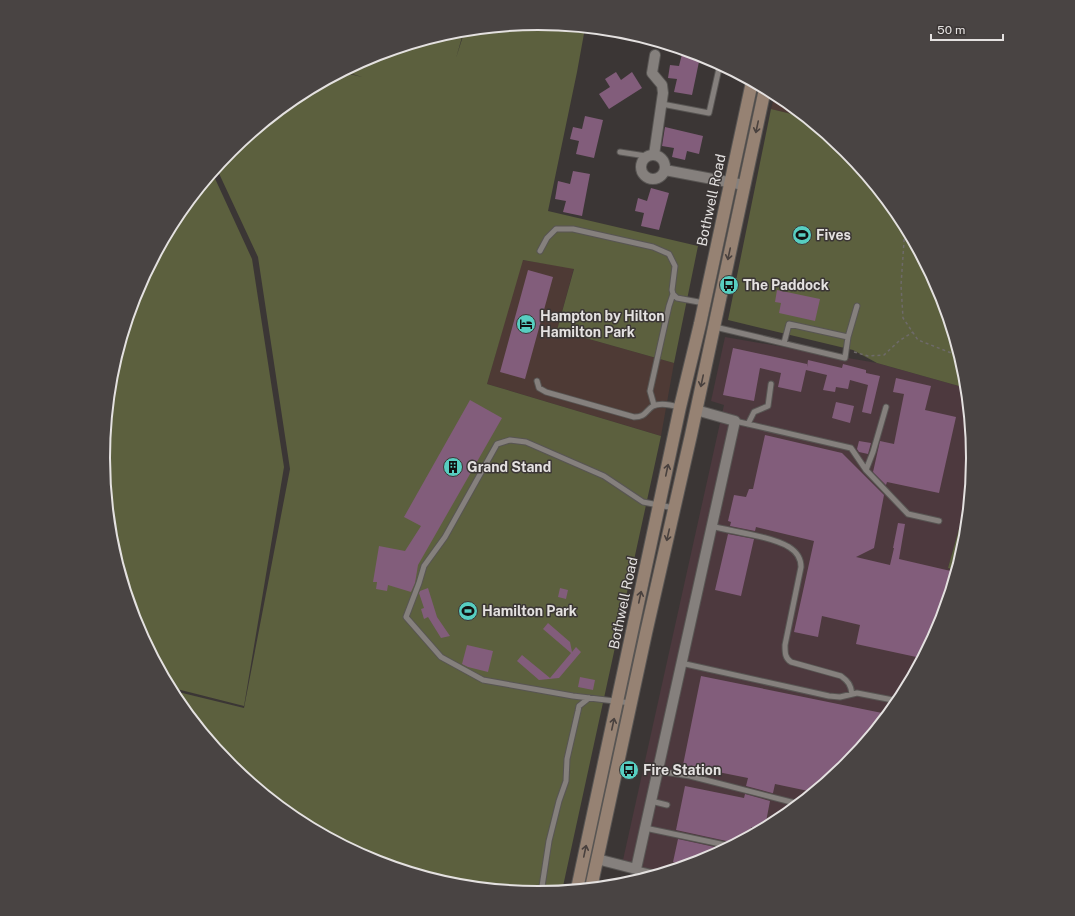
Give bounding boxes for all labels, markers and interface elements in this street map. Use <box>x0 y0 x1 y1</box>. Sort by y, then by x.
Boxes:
scale bar <box>931 16 1003 42</box>
text: 50 m <box>937 23 965 37</box>
one-way arrow <box>752 120 760 133</box>
street label: Bothwell Road <box>693 152 729 248</box>
sports icon: Fives <box>791 224 813 246</box>
place label: Fives <box>816 227 851 243</box>
one-way arrow <box>725 247 733 260</box>
bus stop icon: The Paddock <box>718 274 740 296</box>
place label: The Paddock <box>743 277 829 293</box>
place label: Hampton by Hilton Hamilton Park <box>540 308 665 340</box>
hotel icon: Hampton by Hilton Hamilton Park <box>515 313 537 335</box>
one-way arrow <box>698 374 706 387</box>
building icon: Grand Stand <box>442 456 464 478</box>
place label: Grand Stand <box>467 459 551 475</box>
one-way arrow <box>664 464 672 477</box>
one-way arrow <box>663 528 671 541</box>
street label: Bothwell Road <box>605 555 641 651</box>
one-way arrow <box>637 591 645 604</box>
sports icon: Hamilton Park <box>457 600 479 622</box>
place label: Hamilton Park <box>482 603 577 619</box>
one-way arrow <box>609 718 617 731</box>
bus stop icon: Fire Station <box>618 759 640 781</box>
place label: Fire Station <box>643 762 721 778</box>
one-way arrow <box>582 845 590 858</box>

